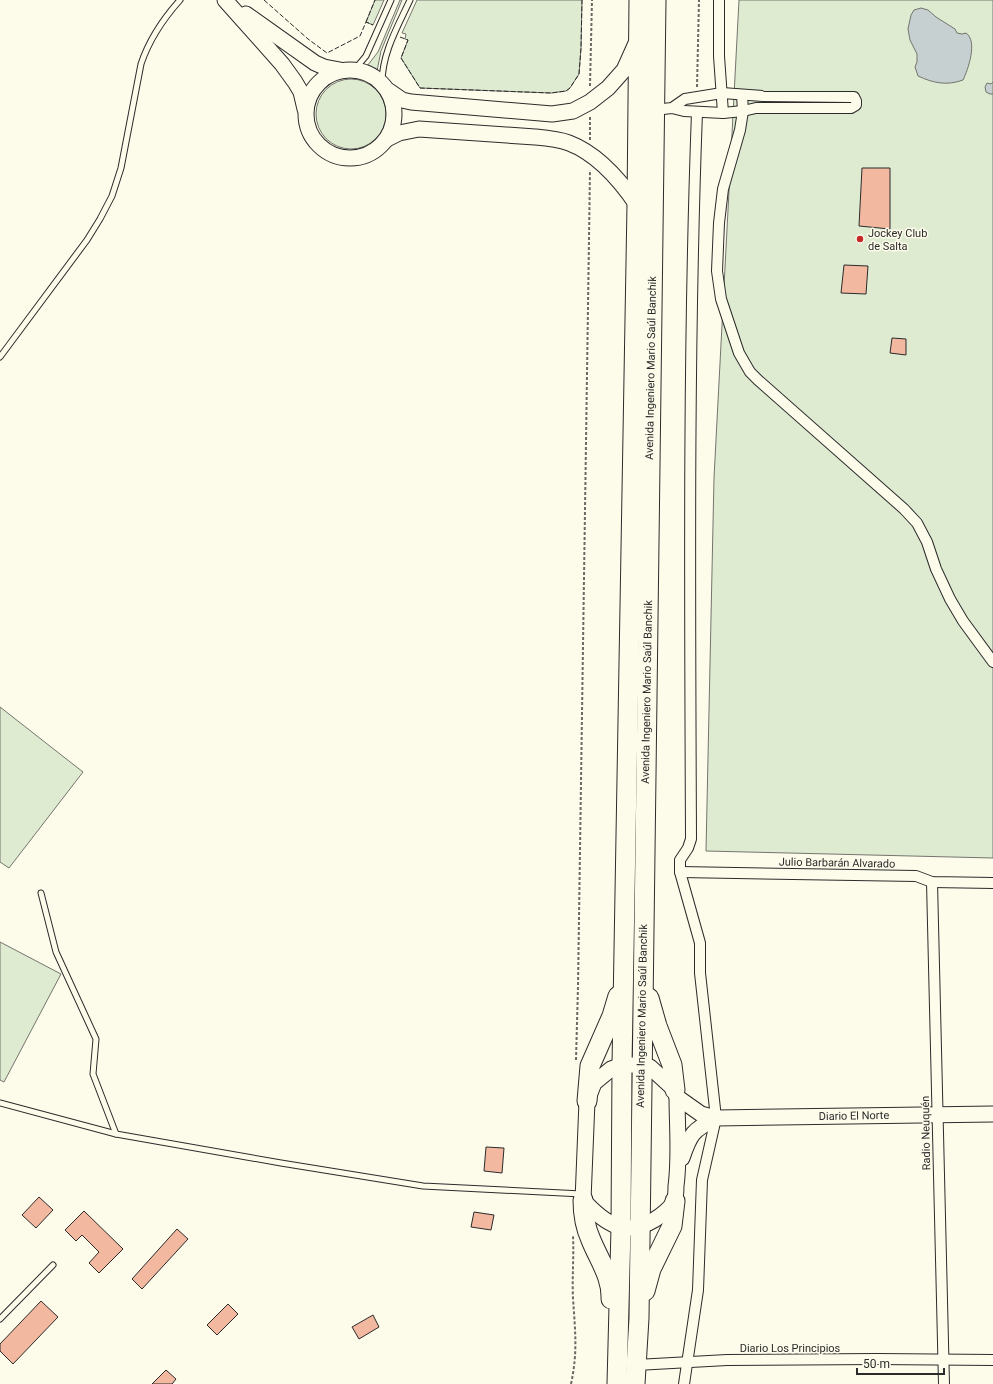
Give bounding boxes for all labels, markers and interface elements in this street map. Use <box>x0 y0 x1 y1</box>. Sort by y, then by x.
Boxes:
place label: Jockey Club de Salta <box>868 227 927 253</box>
marker: Jockey Club de Salta <box>855 234 865 244</box>
street label: Avenida Ingeniero Mario Saúl Banchik <box>643 276 659 460</box>
street label: Avenida Ingeniero Mario Saúl Banchik <box>639 600 655 784</box>
street label: Julio Barbarán Alvarado <box>779 855 895 871</box>
street label: Avenida Ingeniero Mario Saúl Banchik <box>634 924 650 1108</box>
street label: Radio Neuquén <box>919 1096 933 1170</box>
street label: Diario El Norte <box>819 1109 890 1123</box>
street label: Diario Los Principios <box>740 1342 841 1355</box>
scale bar <box>857 1350 944 1376</box>
text: 50 m <box>863 1357 890 1371</box>

